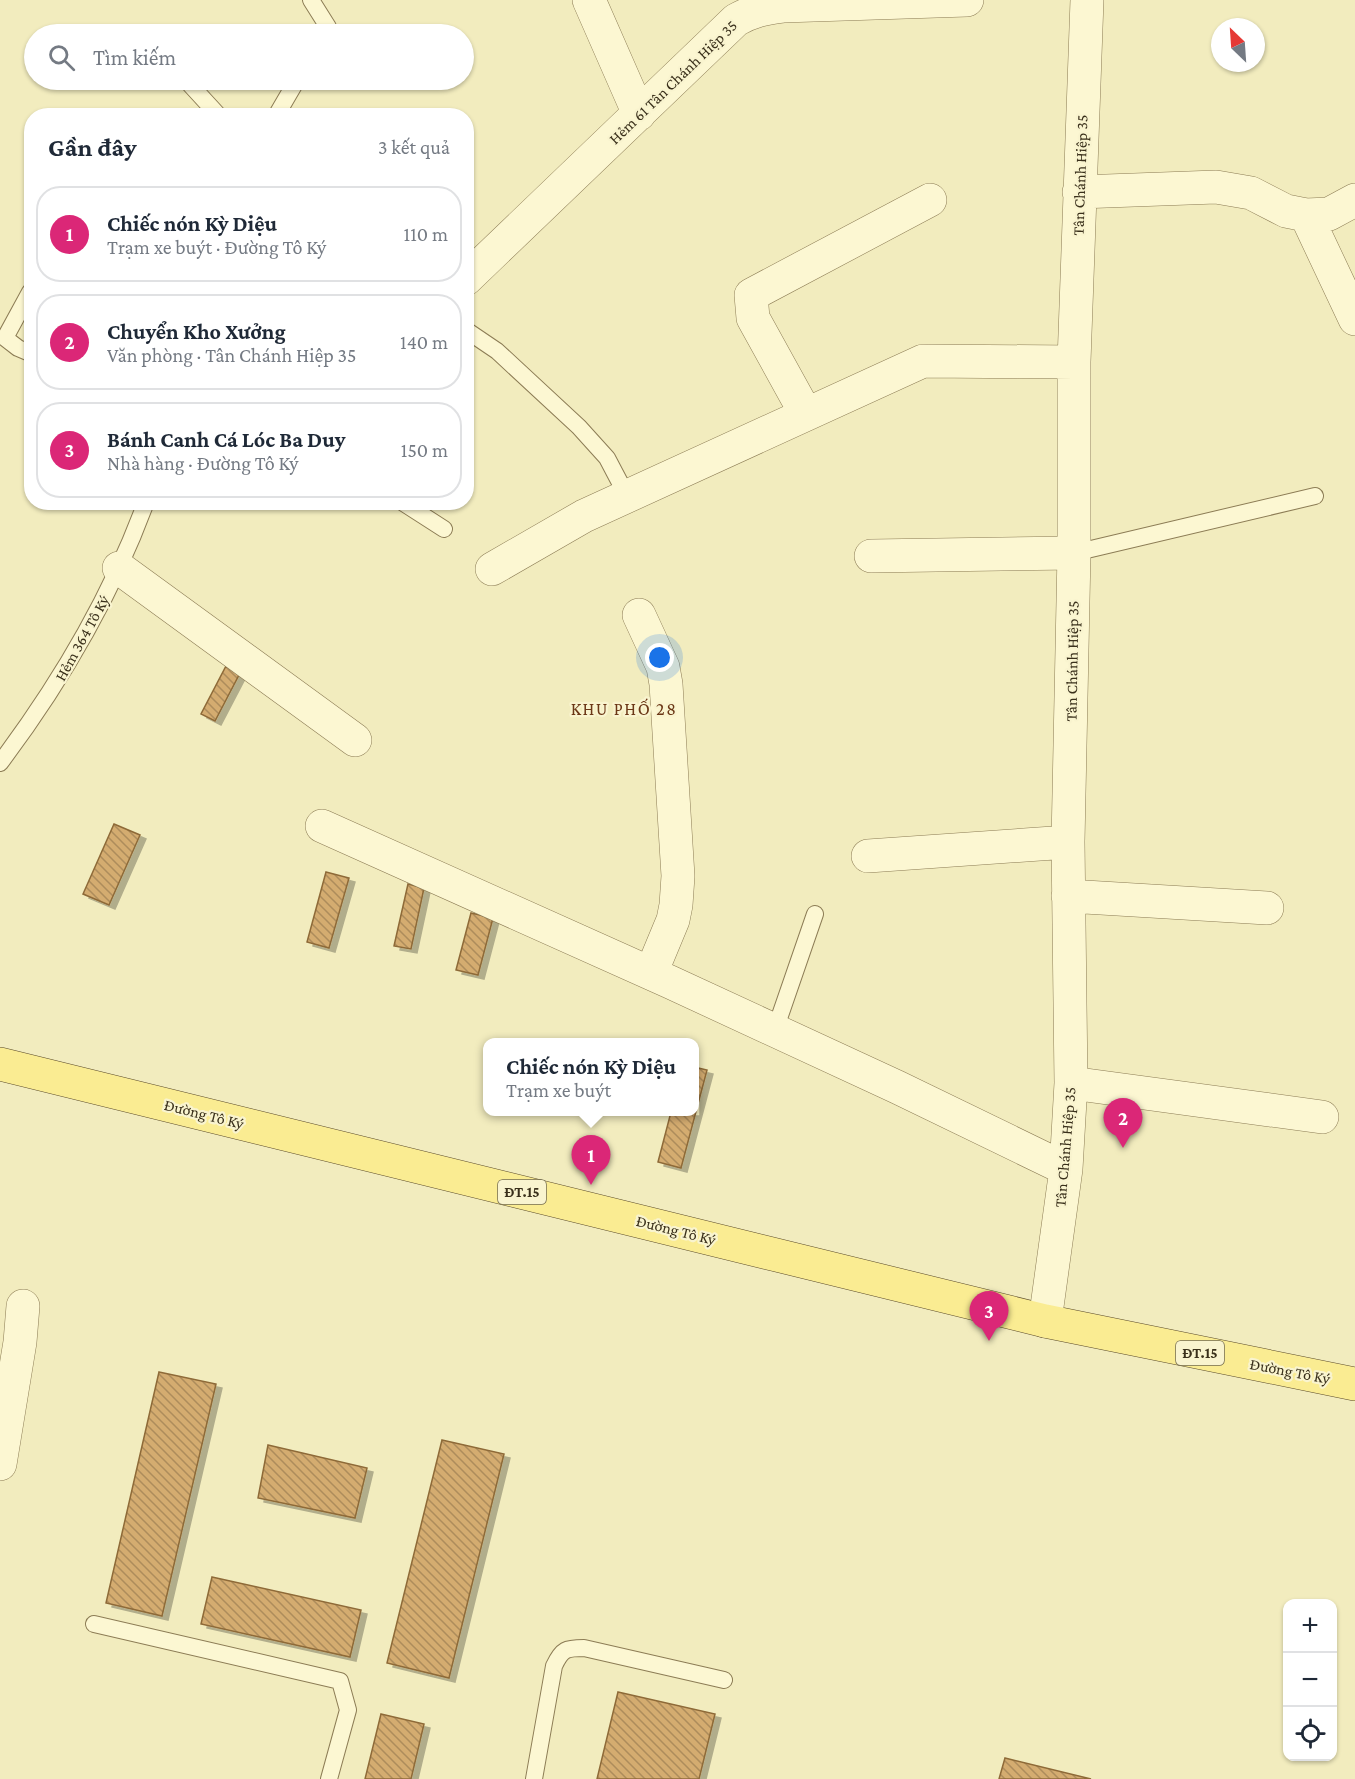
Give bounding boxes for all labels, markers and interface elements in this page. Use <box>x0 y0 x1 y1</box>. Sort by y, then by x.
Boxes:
street label: Hẻm 61 Tân Chánh Hiệp 35 <box>606 17 741 148</box>
north arrow <box>1211 18 1265 72</box>
search box <box>24 24 474 90</box>
icon: search <box>45 41 78 74</box>
text: Tìm kiếm <box>93 45 176 70</box>
street label: Tân Chánh Hiệp 35 <box>1069 114 1092 236</box>
text: Gần đây <box>48 133 137 162</box>
text: 3 kết quả <box>378 136 450 158</box>
text: Chiếc nón Kỳ Diệu <box>107 211 277 236</box>
text: 1 <box>66 223 73 245</box>
text: 110 m <box>404 223 448 245</box>
text: Trạm xe buýt · Đường Tô Ký <box>107 236 326 258</box>
text: Chuyển Kho Xưởng <box>107 319 286 344</box>
text: 2 <box>64 331 75 353</box>
text: 140 m <box>400 331 448 353</box>
text: Văn phòng · Tân Chánh Hiệp 35 <box>107 344 356 366</box>
text: Bánh Canh Cá Lóc Ba Duy <box>107 427 345 452</box>
text: 3 <box>65 439 74 461</box>
text: 150 m <box>401 439 448 461</box>
text: Nhà hàng · Đường Tô Ký <box>107 452 298 474</box>
street label: Hẻm 364 Tô Ký <box>51 592 114 684</box>
street label: Tân Chánh Hiệp 35 <box>1062 600 1083 722</box>
your location <box>645 643 674 672</box>
district label: KHU PHỐ 28 <box>571 698 677 719</box>
popup <box>483 1038 699 1116</box>
text: Chiếc nón Kỳ Diệu <box>506 1054 676 1079</box>
text: Trạm xe buýt <box>506 1079 611 1101</box>
street label: Tân Chánh Hiệp 35 <box>1051 1086 1080 1208</box>
street label: Đường Tô Ký <box>162 1096 246 1133</box>
pin: 2 <box>1104 1098 1142 1148</box>
pin: 1 <box>572 1136 610 1185</box>
road number: ĐT.15 <box>498 1180 546 1204</box>
street label: Đường Tô Ký <box>634 1212 718 1249</box>
pin: 3 <box>970 1292 1008 1341</box>
road number: ĐT.15 <box>1176 1341 1224 1365</box>
street label: Đường Tô Ký <box>1248 1355 1332 1388</box>
map controls <box>1283 1599 1337 1761</box>
button: + <box>1283 1599 1337 1653</box>
button: − <box>1283 1653 1337 1707</box>
button: locate <box>1283 1707 1337 1761</box>

